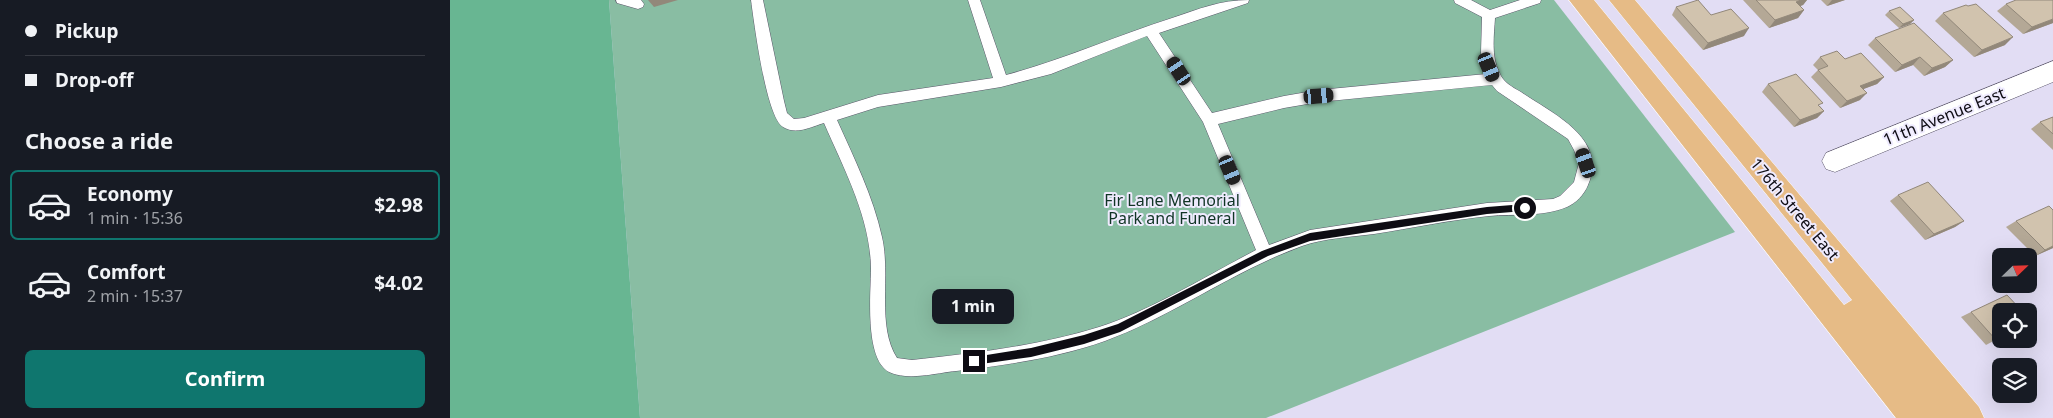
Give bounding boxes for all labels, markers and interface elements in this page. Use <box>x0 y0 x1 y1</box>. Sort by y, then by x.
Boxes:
text: Pickup <box>55 18 118 44</box>
car <box>1476 50 1501 84</box>
car <box>1164 54 1193 88</box>
text: Drop-off <box>55 67 134 93</box>
street label: 11th Avenue East <box>1880 81 2008 151</box>
car <box>1303 87 1334 105</box>
text: Choose a ride <box>25 125 173 155</box>
car <box>1574 146 1597 180</box>
car <box>1217 153 1242 187</box>
street label: 176th Street East <box>1746 153 1845 265</box>
text: Economy <box>87 181 173 207</box>
icon: car <box>27 183 72 228</box>
park label: Fir Lane Memorial Park and Funeral <box>1104 189 1240 229</box>
text: $2.98 <box>374 192 423 218</box>
route start <box>1514 197 1536 219</box>
text: 1 min · 15:36 <box>87 207 183 229</box>
north arrow <box>1992 248 2038 292</box>
map controls <box>1992 248 2037 403</box>
text: Comfort <box>87 259 166 285</box>
icon: car <box>27 261 72 306</box>
text: $4.02 <box>374 270 423 296</box>
text: 2 min · 15:37 <box>87 285 183 307</box>
callout: 1 min <box>933 288 1015 324</box>
text: 1 min <box>951 295 995 317</box>
button: locate <box>1992 303 2037 348</box>
button: Confirm <box>25 350 425 408</box>
route end <box>963 350 985 372</box>
button: layers <box>1992 358 2037 403</box>

